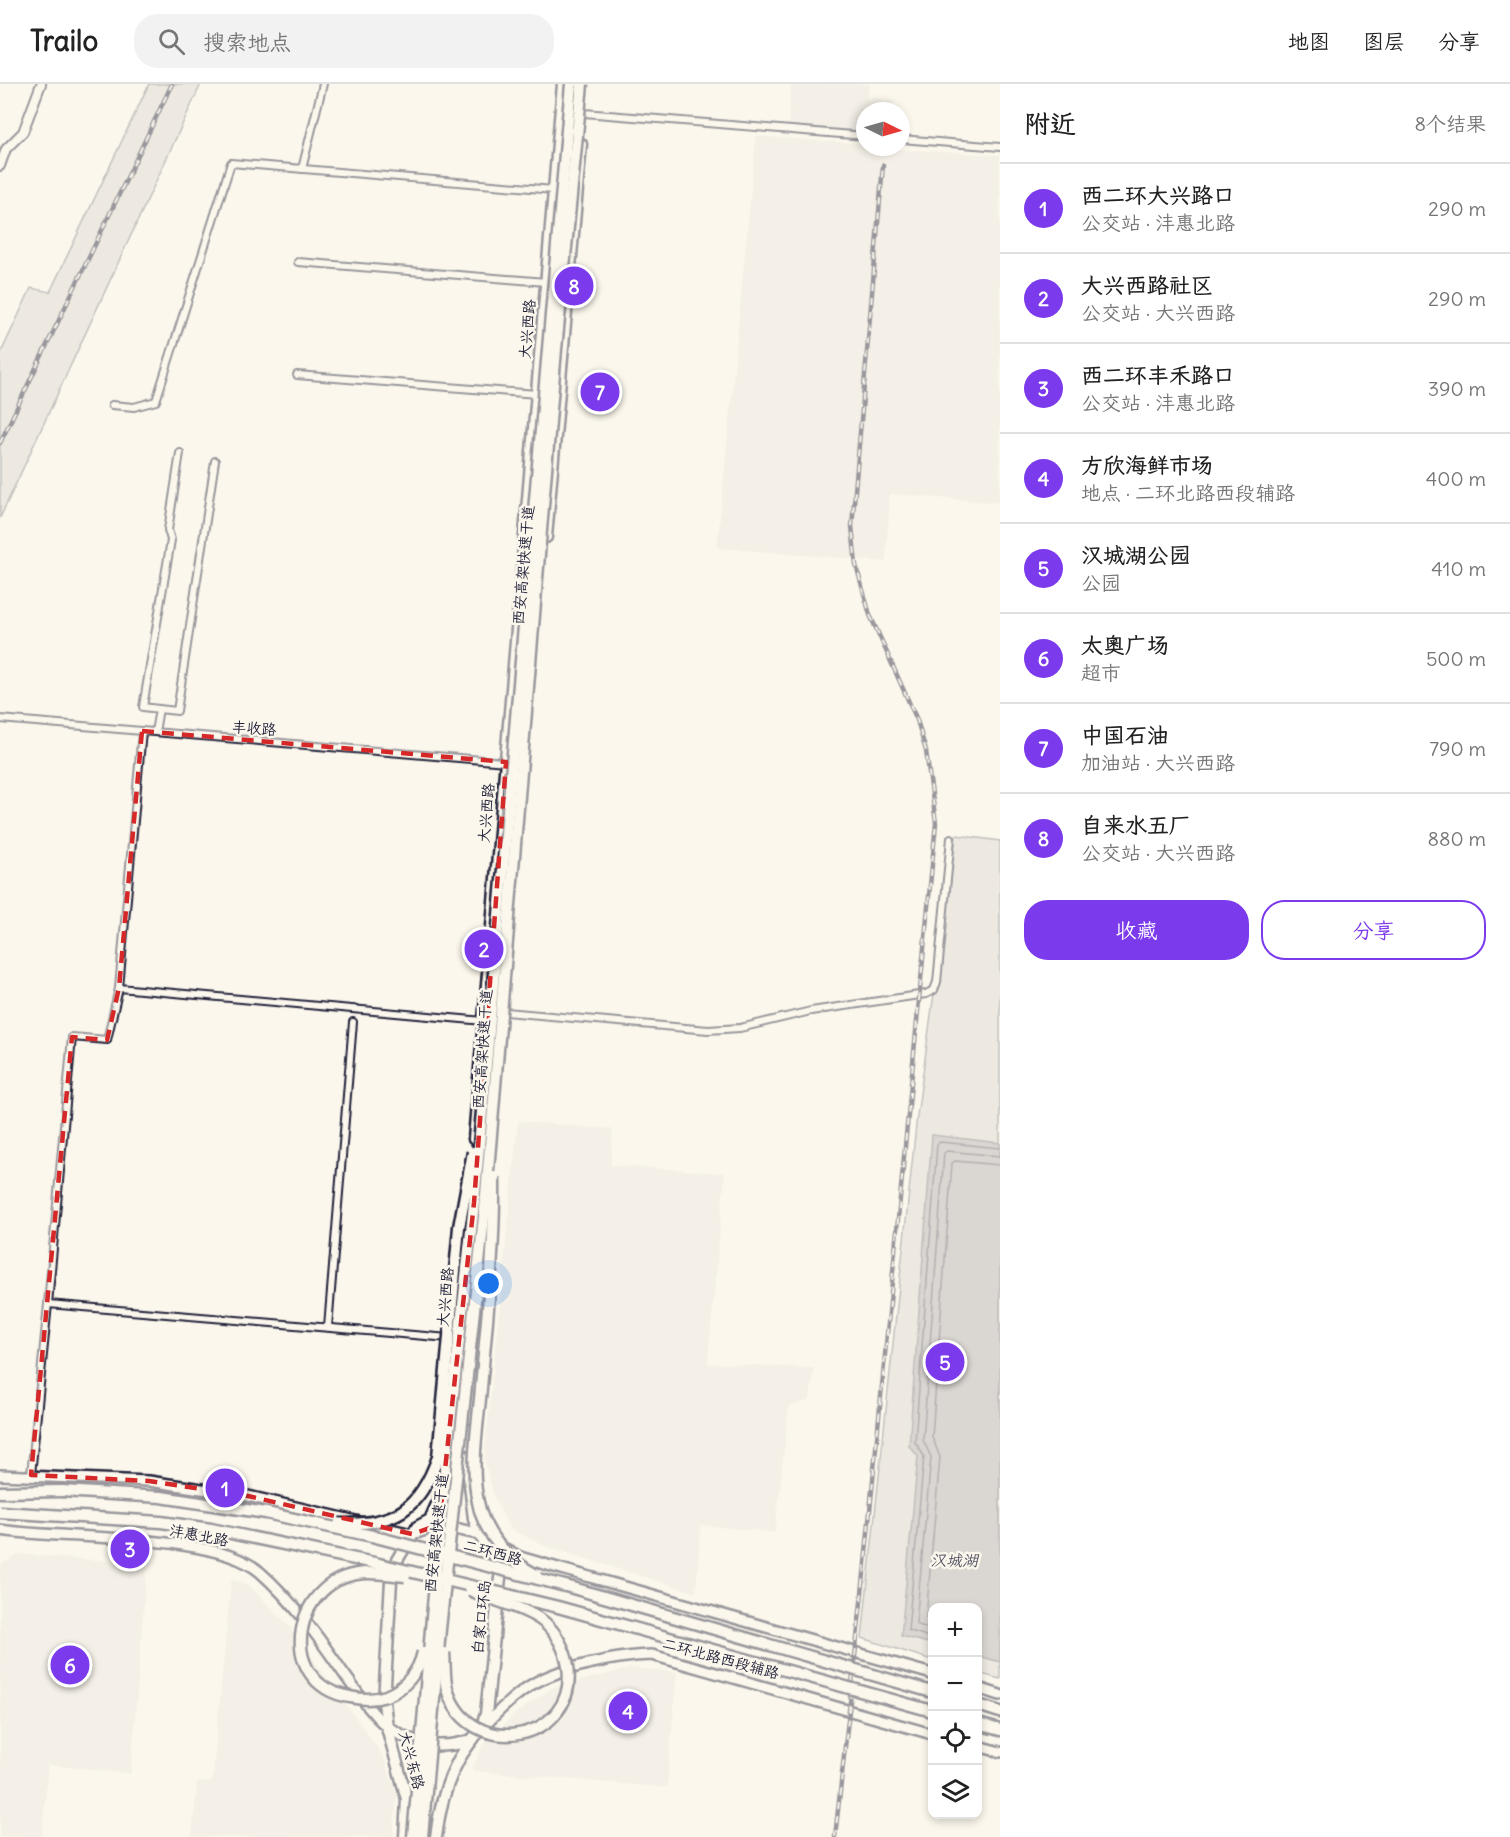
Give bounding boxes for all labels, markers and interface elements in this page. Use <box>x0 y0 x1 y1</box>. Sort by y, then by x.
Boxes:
search box <box>134 14 554 68</box>
text: Trailo <box>30 23 98 59</box>
icon: search <box>155 25 188 58</box>
text: 搜索地点 <box>203 28 291 56</box>
text: 地图 <box>1288 28 1330 55</box>
text: 图层 <box>1363 28 1405 55</box>
text: 分享 <box>1438 28 1480 55</box>
north arrow <box>856 102 910 156</box>
text: 附近 <box>1024 107 1076 140</box>
text: 8个结果 <box>1414 111 1486 136</box>
text: 西二环大兴路口 <box>1081 181 1235 209</box>
text: 1 <box>1040 196 1047 221</box>
text: 290 m <box>1428 196 1486 221</box>
text: 公交站 · 沣惠北路 <box>1081 210 1235 235</box>
pin: 8 <box>554 264 594 308</box>
text: 大兴西路社区 <box>1081 271 1213 299</box>
text: 2 <box>1038 286 1049 311</box>
text: 290 m <box>1428 286 1486 311</box>
street label: 大兴西路 <box>515 298 539 360</box>
text: 公交站 · 大兴西路 <box>1081 300 1235 325</box>
text: 西二环丰禾路口 <box>1081 361 1235 389</box>
pin: 7 <box>580 370 620 414</box>
text: 3 <box>1038 376 1049 401</box>
text: 390 m <box>1428 376 1486 401</box>
text: 公交站 · 沣惠北路 <box>1081 390 1235 415</box>
text: 方欣海鲜市场 <box>1081 451 1213 479</box>
text: 4 <box>1038 466 1049 491</box>
text: 400 m <box>1426 466 1486 491</box>
text: 地点 · 二环北路西段辅路 <box>1081 480 1295 505</box>
street label: 西安高架快速干道 <box>508 504 538 626</box>
text: 汉城湖公园 <box>1081 541 1191 569</box>
text: 5 <box>1038 556 1049 581</box>
text: 410 m <box>1431 556 1486 581</box>
text: 公园 <box>1081 570 1121 595</box>
text: 太奥广场 <box>1081 631 1169 659</box>
text: 6 <box>1038 646 1049 671</box>
text: 500 m <box>1426 646 1486 671</box>
text: 超市 <box>1081 660 1121 685</box>
street label: 丰收路 <box>231 717 277 739</box>
text: 中国石油 <box>1081 721 1169 749</box>
text: 7 <box>1039 736 1048 761</box>
text: 790 m <box>1429 736 1486 761</box>
text: 加油站 · 大兴西路 <box>1081 750 1235 775</box>
street label: 大兴西路 <box>474 782 498 844</box>
text: 自来水五厂 <box>1081 811 1191 839</box>
text: 8 <box>1038 826 1049 851</box>
text: 880 m <box>1428 826 1486 851</box>
text: 公交站 · 大兴西路 <box>1081 840 1235 865</box>
button: 收藏 <box>1024 900 1249 960</box>
button: 分享 <box>1261 900 1486 960</box>
pin: 2 <box>464 926 504 972</box>
street label: 西安高架快速干道 <box>468 988 496 1110</box>
street label: 大兴西路 <box>433 1266 457 1328</box>
your location <box>474 1269 503 1298</box>
pin: 5 <box>926 1340 964 1384</box>
pin: 1 <box>206 1466 244 1510</box>
street label: 西安高架快速干道 <box>420 1472 452 1594</box>
street label: 沣惠北路 <box>168 1520 230 1550</box>
pin: 3 <box>110 1526 150 1572</box>
street label: 二环西路 <box>462 1535 524 1569</box>
water label: 汉城湖 <box>930 1550 980 1570</box>
street label: 白家口环岛 <box>468 1579 494 1655</box>
map controls <box>928 1603 982 1819</box>
button: + <box>928 1603 982 1657</box>
street label: 二环北路西段辅路 <box>661 1633 781 1683</box>
pin: 6 <box>50 1642 90 1688</box>
button: − <box>928 1657 982 1711</box>
pin: 4 <box>608 1688 648 1734</box>
button: locate <box>928 1711 982 1765</box>
street label: 大兴东路 <box>395 1729 429 1791</box>
button: layers <box>928 1765 982 1819</box>

